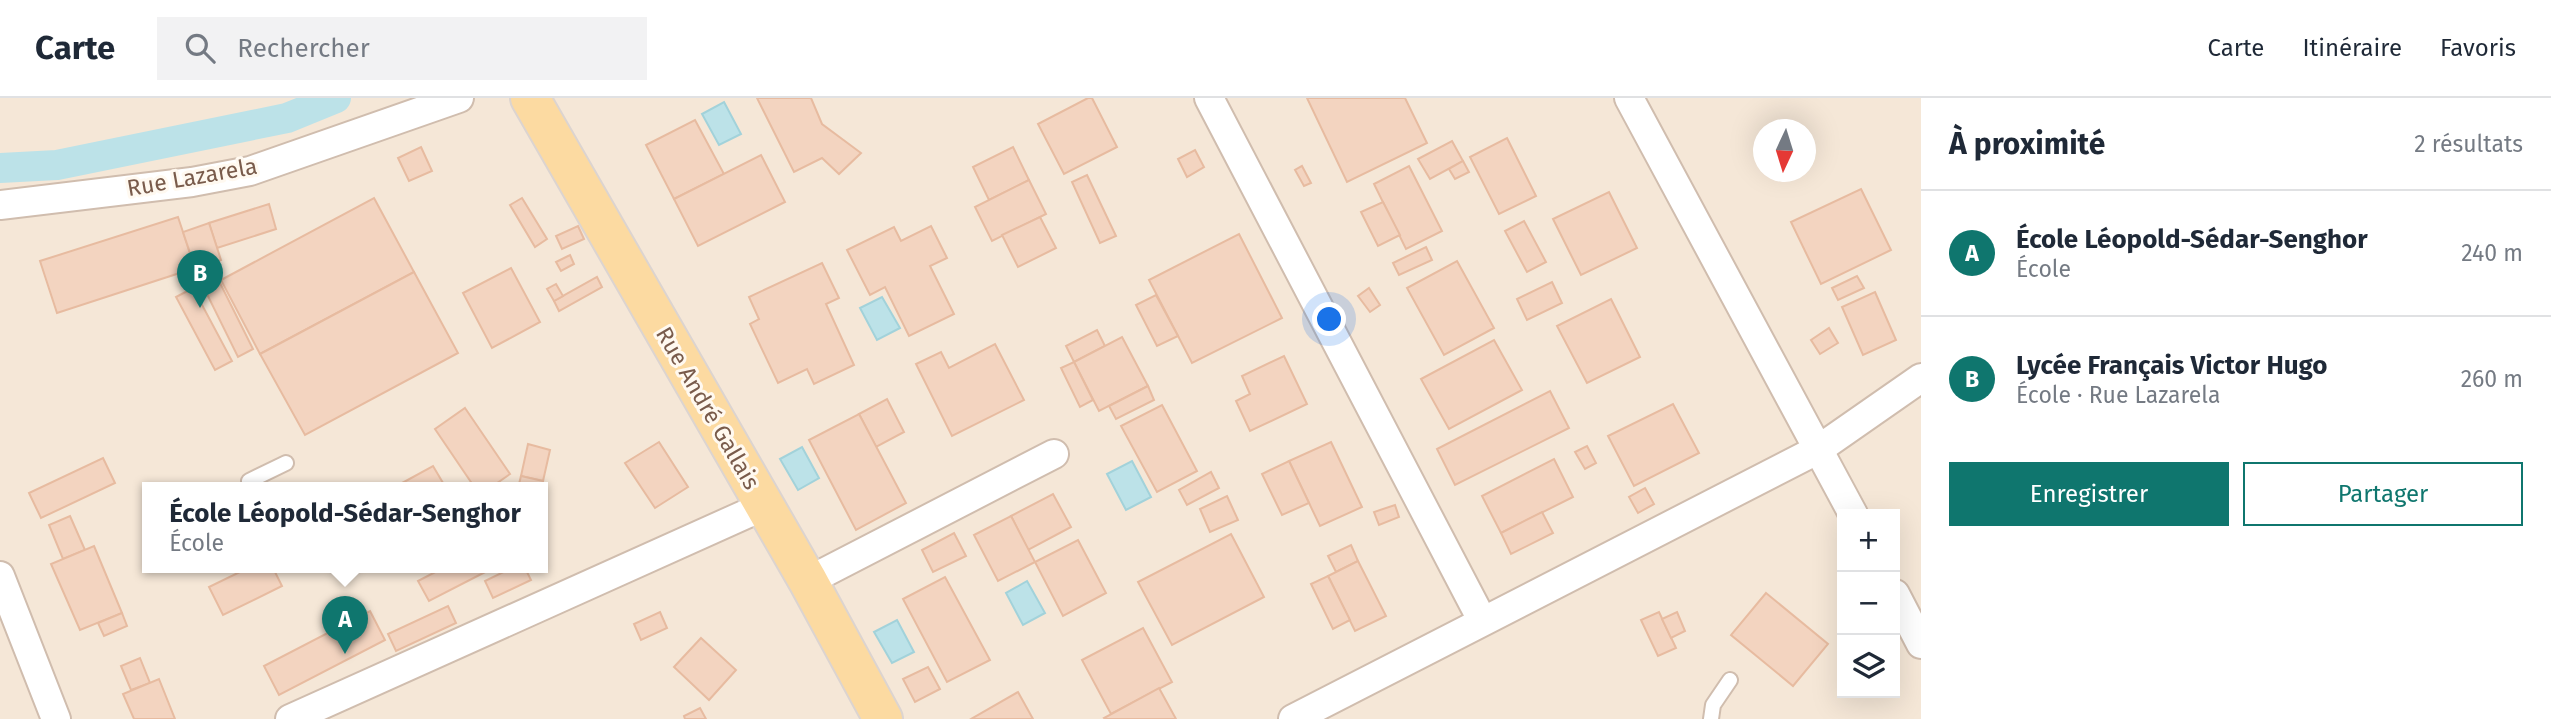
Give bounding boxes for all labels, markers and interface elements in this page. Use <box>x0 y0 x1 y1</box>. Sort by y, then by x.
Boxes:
search box <box>157 17 647 80</box>
text: Carte <box>35 28 115 68</box>
icon: search <box>181 29 219 67</box>
text: Rechercher <box>237 33 370 64</box>
text: Carte <box>2208 34 2264 62</box>
text: Itinéraire <box>2302 34 2402 62</box>
text: Favoris <box>2440 34 2516 62</box>
north arrow <box>1753 119 1816 182</box>
text: À proximité <box>1949 126 2105 162</box>
text: 2 résultats <box>2414 130 2523 158</box>
street label: Rue Lazarela <box>125 152 259 202</box>
text: École Léopold-Sédar-Senghor <box>2016 224 2368 255</box>
text: A <box>1965 239 1979 267</box>
text: 240 m <box>2461 239 2523 267</box>
pin: B <box>177 250 223 308</box>
text: École <box>2016 255 2071 283</box>
your location <box>1312 302 1346 336</box>
street label: Rue André Gallais <box>650 322 766 494</box>
text: Lycée Français Victor Hugo <box>2016 350 2328 381</box>
text: B <box>1965 365 1979 393</box>
text: 260 m <box>2461 365 2523 393</box>
text: École · Rue Lazarela <box>2016 381 2220 409</box>
button: Enregistrer <box>1949 462 2229 526</box>
button: Partager <box>2243 462 2523 526</box>
popup <box>142 482 548 573</box>
text: École Léopold-Sédar-Senghor <box>169 498 521 529</box>
map controls <box>1837 509 1900 698</box>
button: + <box>1837 509 1900 572</box>
text: École <box>169 529 224 557</box>
button: − <box>1837 572 1900 635</box>
pin: A <box>322 596 368 654</box>
button: layers <box>1837 635 1900 698</box>

